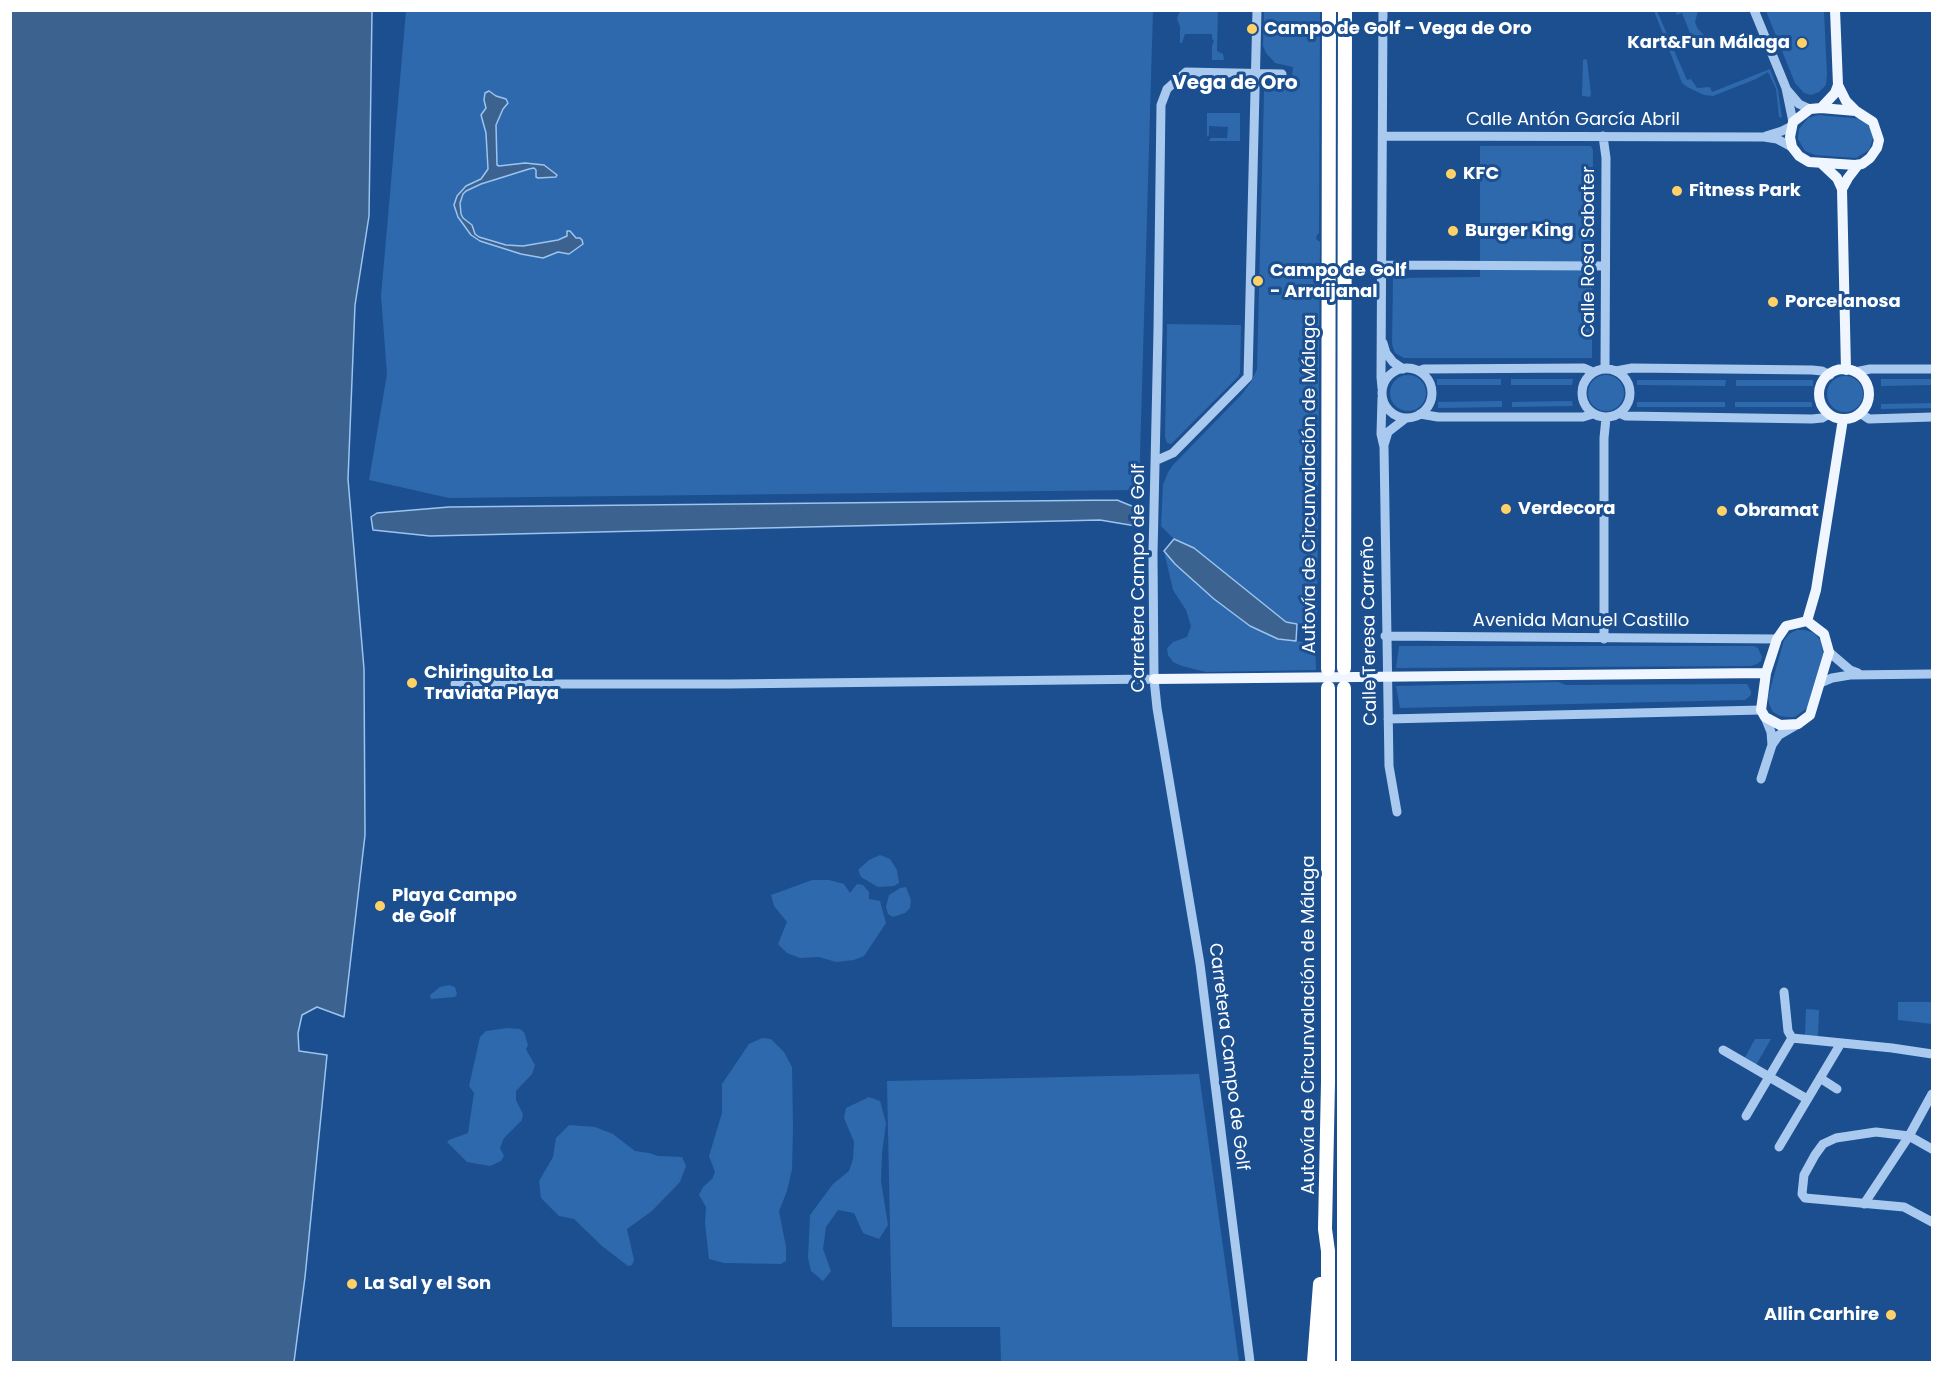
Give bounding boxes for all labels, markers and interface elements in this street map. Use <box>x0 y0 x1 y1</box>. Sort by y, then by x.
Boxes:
place label: Campo de Golf - Vega de Oro <box>1264 18 1532 40</box>
marker: Campo de Golf - Vega de Oro <box>1245 22 1259 36</box>
place label: Kart&Fun Málaga <box>1627 32 1790 54</box>
marker: Kart&Fun Málaga <box>1795 36 1809 50</box>
district label: Vega de Oro <box>1172 72 1298 96</box>
street label: Calle Antón García Abril <box>1466 109 1680 131</box>
place label: KFC <box>1463 163 1499 185</box>
street label: Calle Rosa Sabater <box>1578 166 1600 338</box>
marker: KFC <box>1444 167 1458 181</box>
place label: Fitness Park <box>1689 180 1801 202</box>
marker: Fitness Park <box>1670 184 1684 198</box>
place label: Burger King <box>1465 220 1574 242</box>
marker: Burger King <box>1446 224 1460 238</box>
place label: Campo de Golf - Arraijanal <box>1270 260 1407 302</box>
marker: Campo de Golf - Arraijanal <box>1251 274 1265 288</box>
place label: Porcelanosa <box>1785 291 1901 313</box>
marker: Porcelanosa <box>1766 295 1780 309</box>
street label: Autovía de Circunvalación de Málaga <box>1299 314 1321 654</box>
street label: Carretera Campo de Golf <box>1128 463 1150 693</box>
place label: Verdecora <box>1518 498 1616 520</box>
place label: Obramat <box>1734 500 1819 522</box>
marker: Verdecora <box>1499 502 1513 516</box>
marker: Obramat <box>1715 504 1729 518</box>
street label: Calle Teresa Carreño <box>1358 536 1382 726</box>
street label: Avenida Manuel Castillo <box>1473 610 1689 632</box>
place label: Chiringuito La Traviata Playa <box>424 662 559 704</box>
marker: Chiringuito La Traviata Playa <box>405 676 419 690</box>
street label: Autovía de Circunvalación de Málaga <box>1298 855 1320 1195</box>
place label: Playa Campo de Golf <box>392 885 517 928</box>
marker: Playa Campo de Golf <box>373 899 387 913</box>
street label: Carretera Campo de Golf <box>1203 942 1253 1172</box>
place label: La Sal y el Son <box>364 1273 491 1295</box>
marker: La Sal y el Son <box>345 1277 359 1291</box>
place label: Allin Carhire <box>1764 1304 1879 1326</box>
marker: Allin Carhire <box>1884 1308 1898 1322</box>

